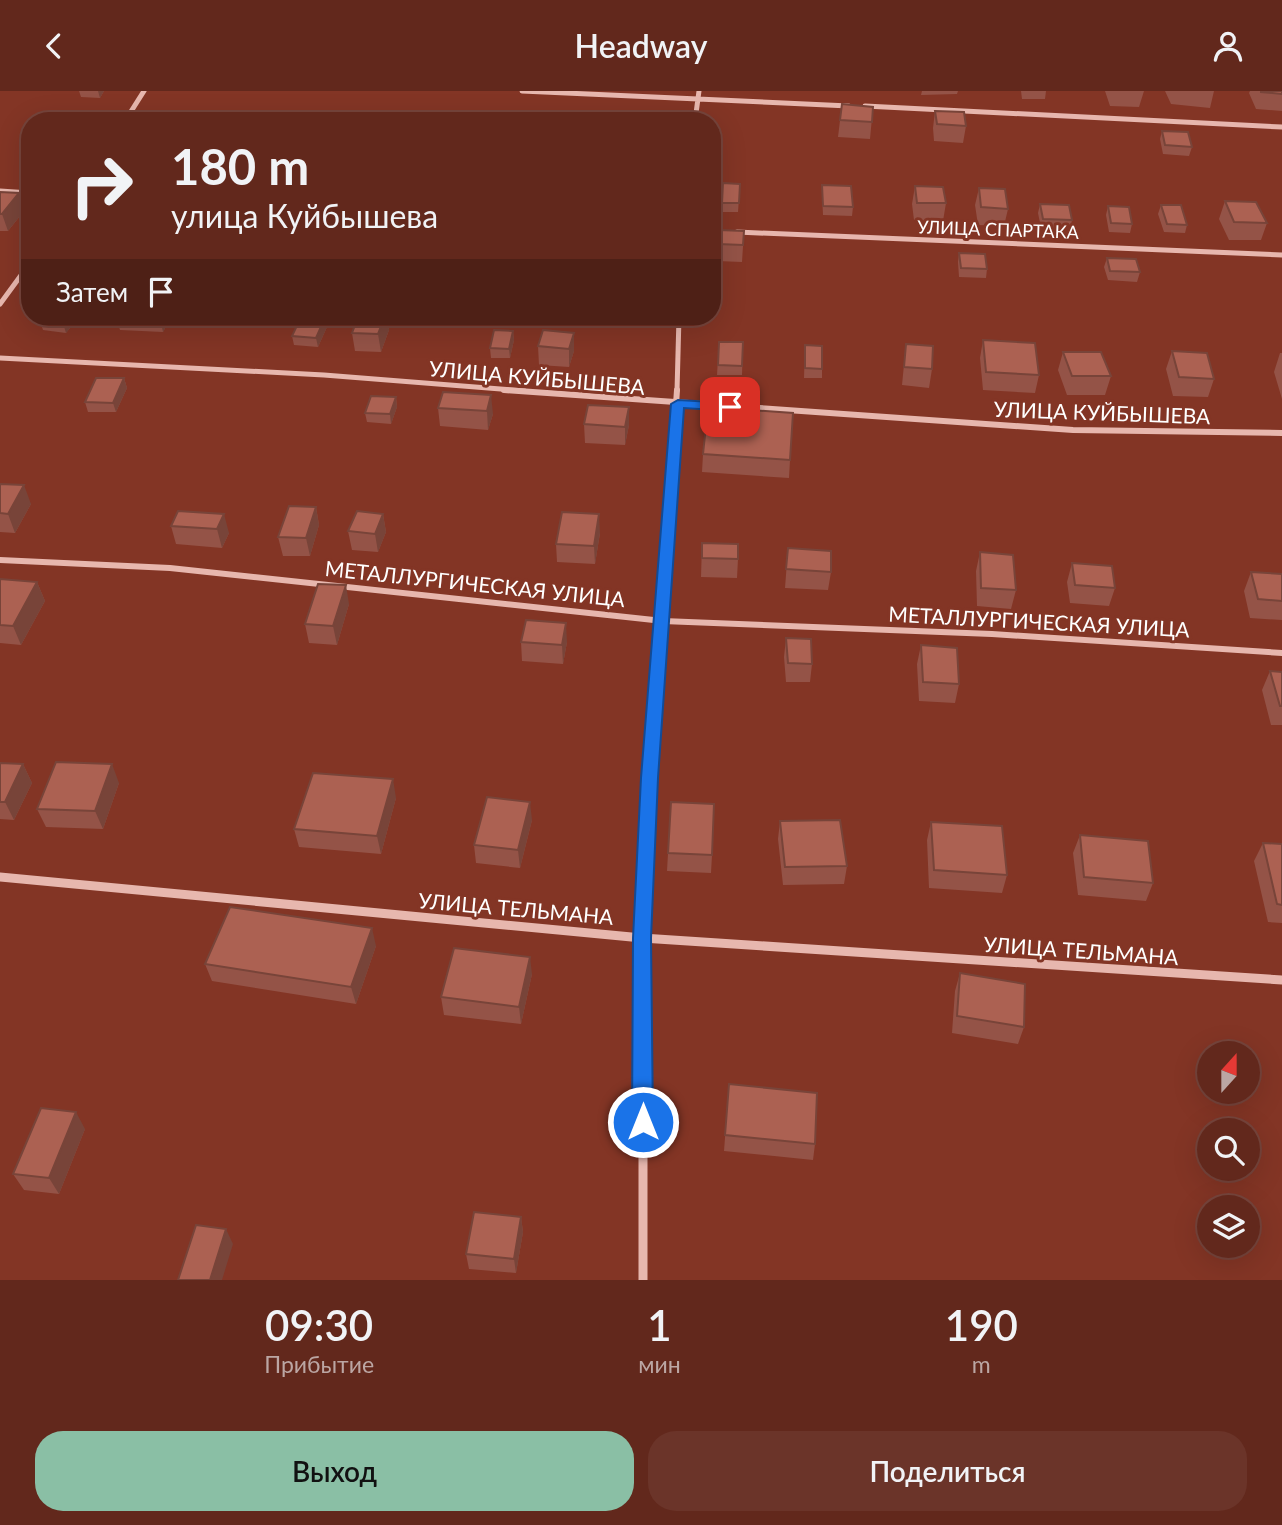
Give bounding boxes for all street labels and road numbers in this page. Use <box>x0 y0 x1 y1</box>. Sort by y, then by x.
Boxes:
street label: УЛИЦА СПАРТАКА <box>917 215 1080 243</box>
street label: УЛИЦА КУЙБЫШЕВА <box>428 355 647 399</box>
street label: УЛИЦА КУЙБЫШЕВА <box>993 396 1211 428</box>
street label: МЕТАЛЛУРГИЧЕСКАЯ УЛИЦА <box>324 555 627 611</box>
street label: МЕТАЛЛУРГИЧЕСКАЯ УЛИЦА <box>888 601 1191 641</box>
street label: УЛИЦА ТЕЛЬМАНА <box>418 887 615 929</box>
street label: УЛИЦА ТЕЛЬМАНА <box>983 931 1180 969</box>

